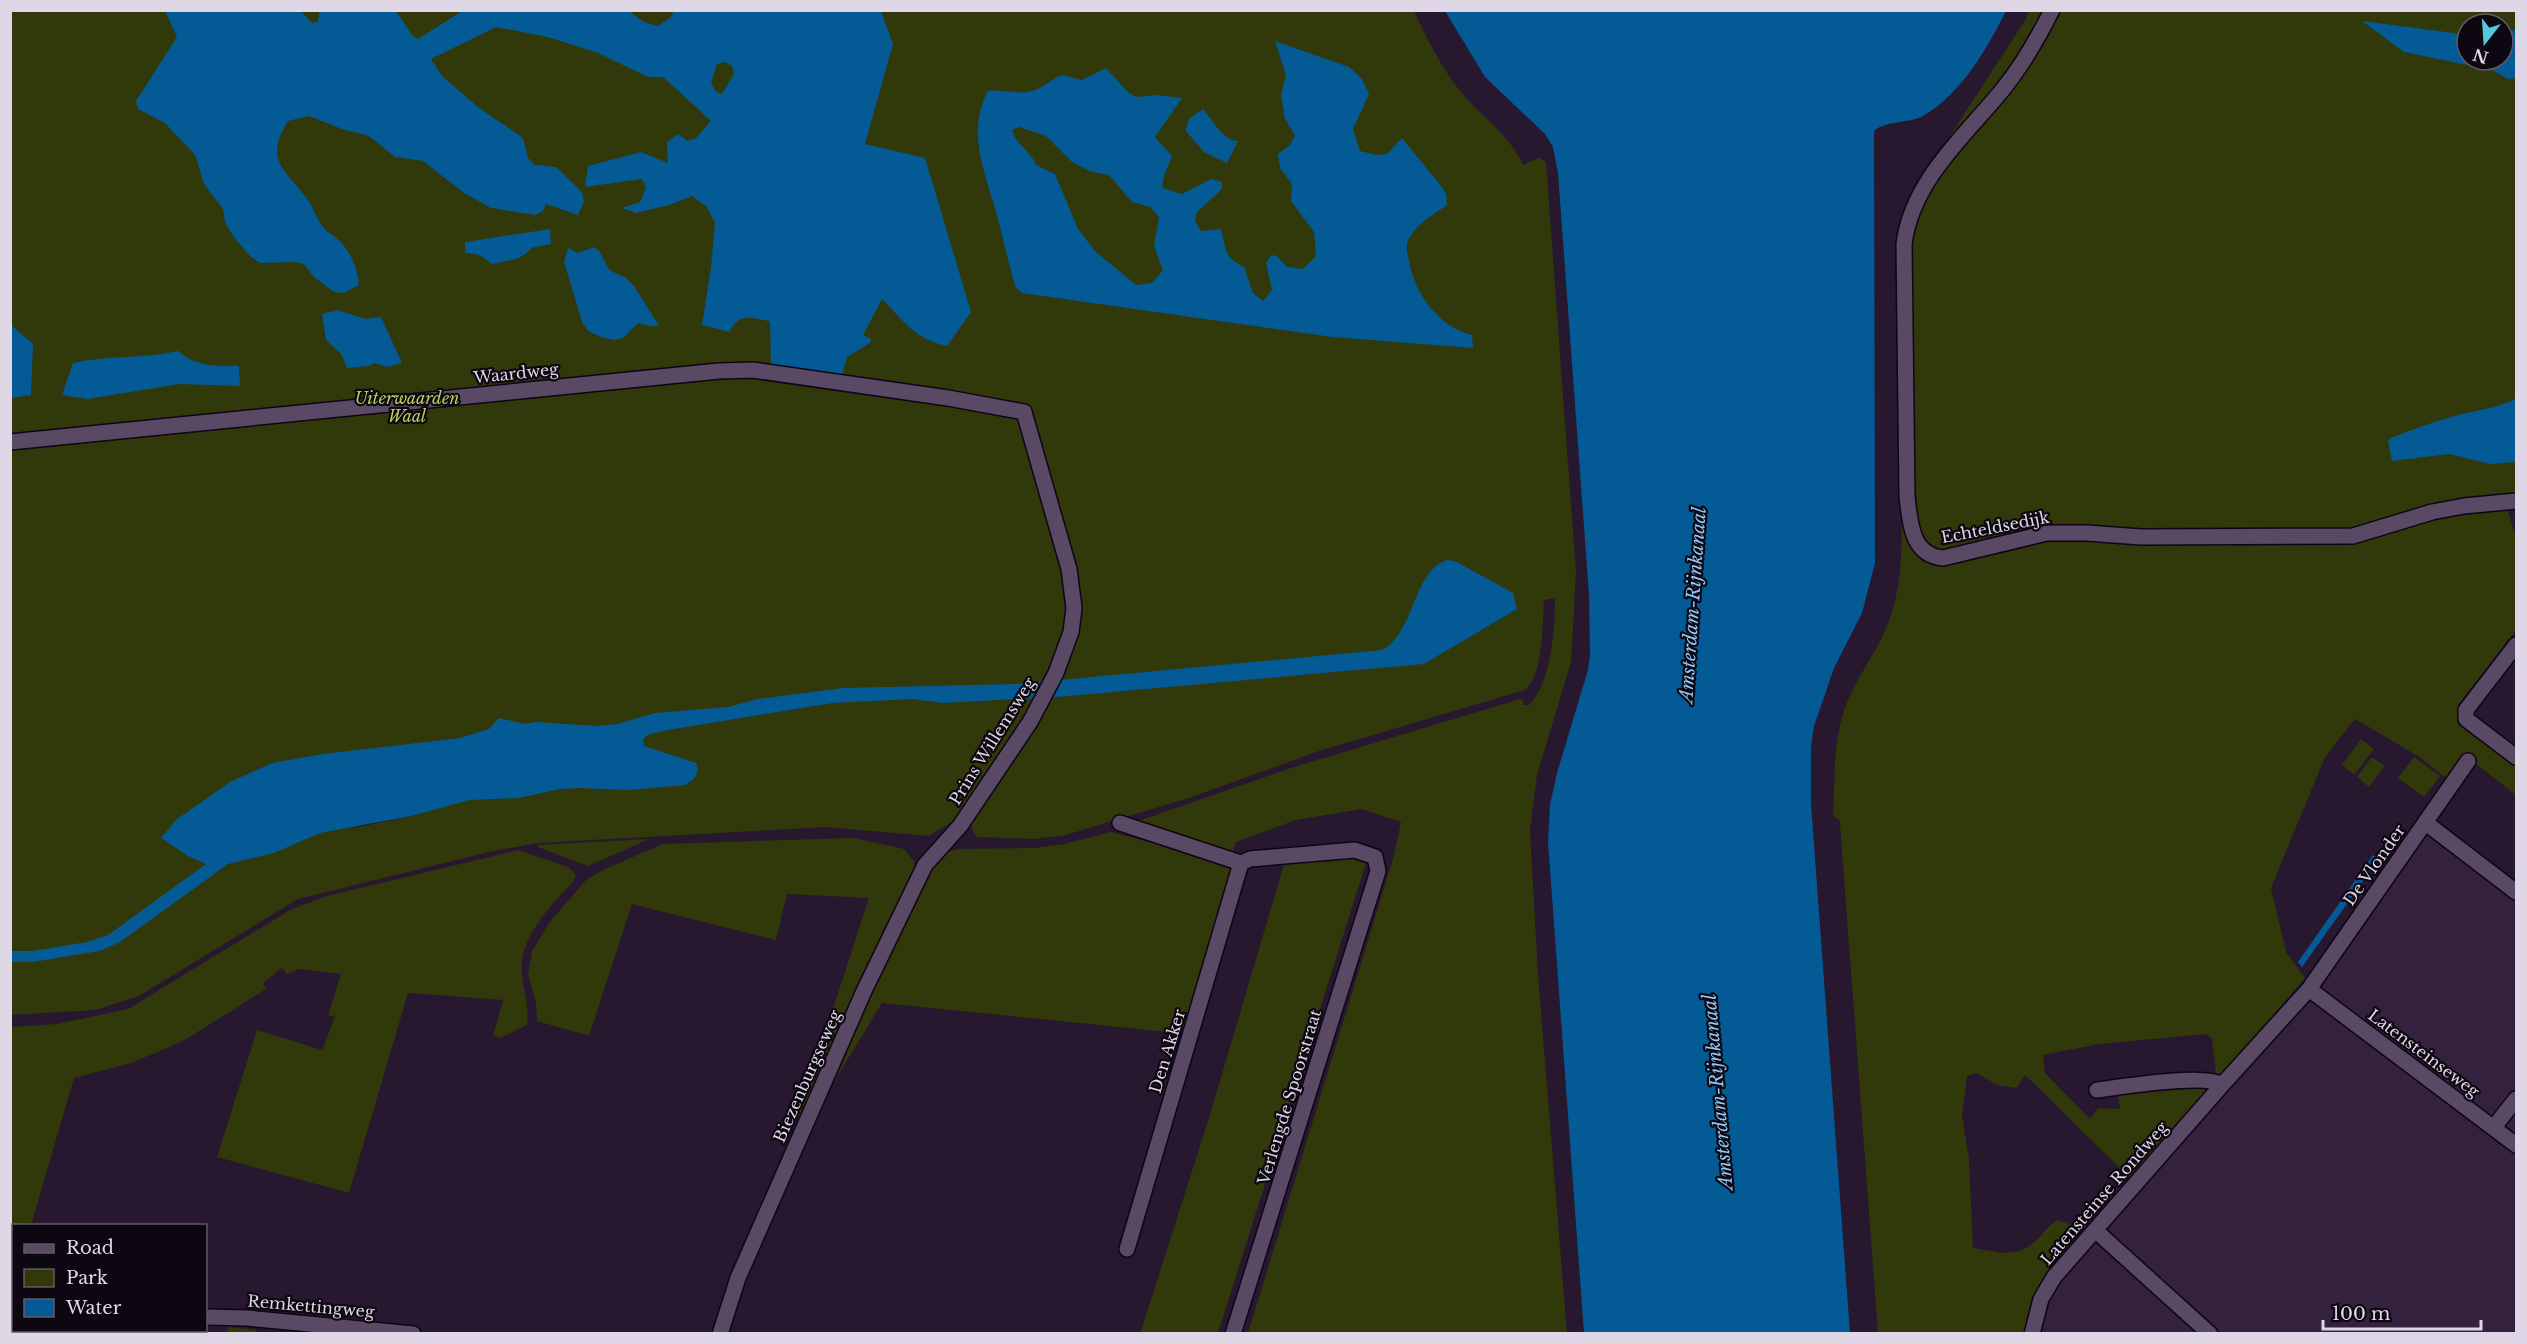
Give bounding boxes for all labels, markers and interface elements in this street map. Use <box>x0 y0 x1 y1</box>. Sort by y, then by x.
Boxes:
north arrow <box>2455 12 2515 72</box>
text: N <box>2470 45 2491 68</box>
street label: Waardweg <box>471 359 560 388</box>
park label: Uiterwaarden Waal <box>355 388 459 426</box>
water label: Amsterdam-Rijnkanaal <box>1675 506 1711 706</box>
street label: Echteldsedijk <box>1939 507 2051 547</box>
street label: Prins Willemsweg <box>945 673 1040 808</box>
street label: De Vlonder <box>2339 820 2409 909</box>
water label: Amsterdam-Rijnkanaal <box>1698 993 1738 1193</box>
street label: Latensteinseweg <box>2364 1005 2484 1102</box>
street label: Biezenburgseweg <box>769 1006 845 1145</box>
street label: Den Akker <box>1145 1006 1189 1095</box>
street label: Verlengde Spoorstraat <box>1253 1007 1325 1188</box>
street label: Latensteinse Rondweg <box>2036 1117 2172 1269</box>
legend <box>12 1224 207 1332</box>
text: Road <box>66 1237 114 1259</box>
text: Park <box>66 1267 108 1289</box>
street label: Remkettingweg <box>247 1290 376 1322</box>
scale bar <box>2323 1293 2480 1331</box>
text: Water <box>65 1297 122 1319</box>
text: 100 m <box>2332 1303 2390 1325</box>

